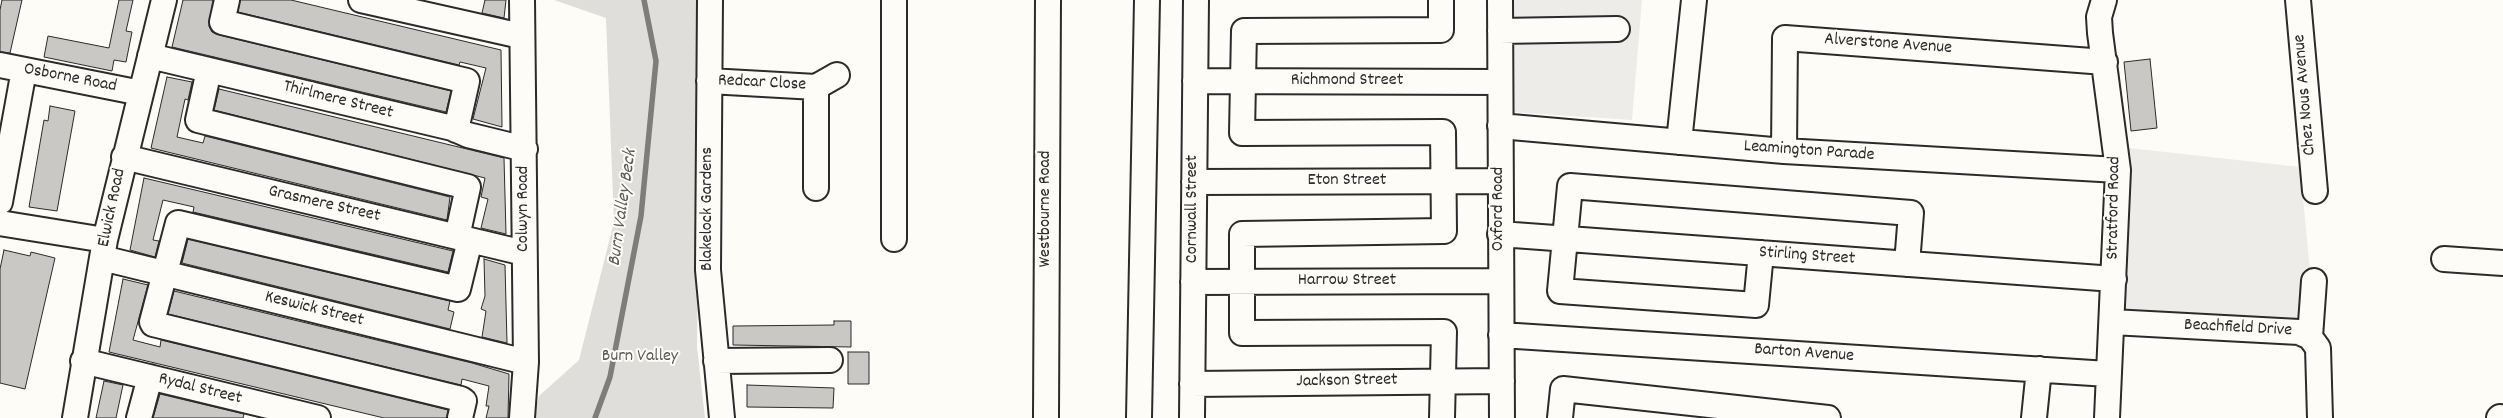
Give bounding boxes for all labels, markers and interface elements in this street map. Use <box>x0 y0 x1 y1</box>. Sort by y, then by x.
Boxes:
street label: Alverstone Avenue <box>1823 30 1953 60</box>
street label: Chez Nous Avenue <box>2290 33 2322 157</box>
street label: Osborne Road <box>22 59 118 99</box>
street label: Redcar Close <box>717 71 807 97</box>
street label: Richmond Street <box>1291 71 1403 93</box>
street label: Thirlmere Street <box>281 77 395 125</box>
street label: Leamington Parade <box>1743 137 1875 167</box>
street label: Blakelock Gardens <box>698 147 720 271</box>
water label: Burn Valley Beck <box>605 148 643 268</box>
street label: Westbourne Road <box>1036 151 1058 267</box>
street label: Cornwall Street <box>1183 155 1205 263</box>
street label: Stratford Road <box>2103 156 2127 260</box>
street label: Colwyn Road <box>514 166 536 252</box>
street label: Elwick Road <box>94 167 132 249</box>
street label: Oxford Road <box>1489 167 1511 251</box>
street label: Eton Street <box>1307 171 1387 193</box>
street label: Grasmere Street <box>266 182 382 228</box>
street label: Stirling Street <box>1758 243 1856 271</box>
street label: Harrow Street <box>1298 271 1396 293</box>
street label: Keswick Street <box>262 287 366 333</box>
street label: Beachfield Drive <box>2183 315 2293 343</box>
street label: Barton Avenue <box>1753 340 1855 368</box>
park label: Burn Valley <box>602 347 678 369</box>
street label: Rydal Street <box>156 369 244 411</box>
street label: Jackson Street <box>1296 370 1398 394</box>

